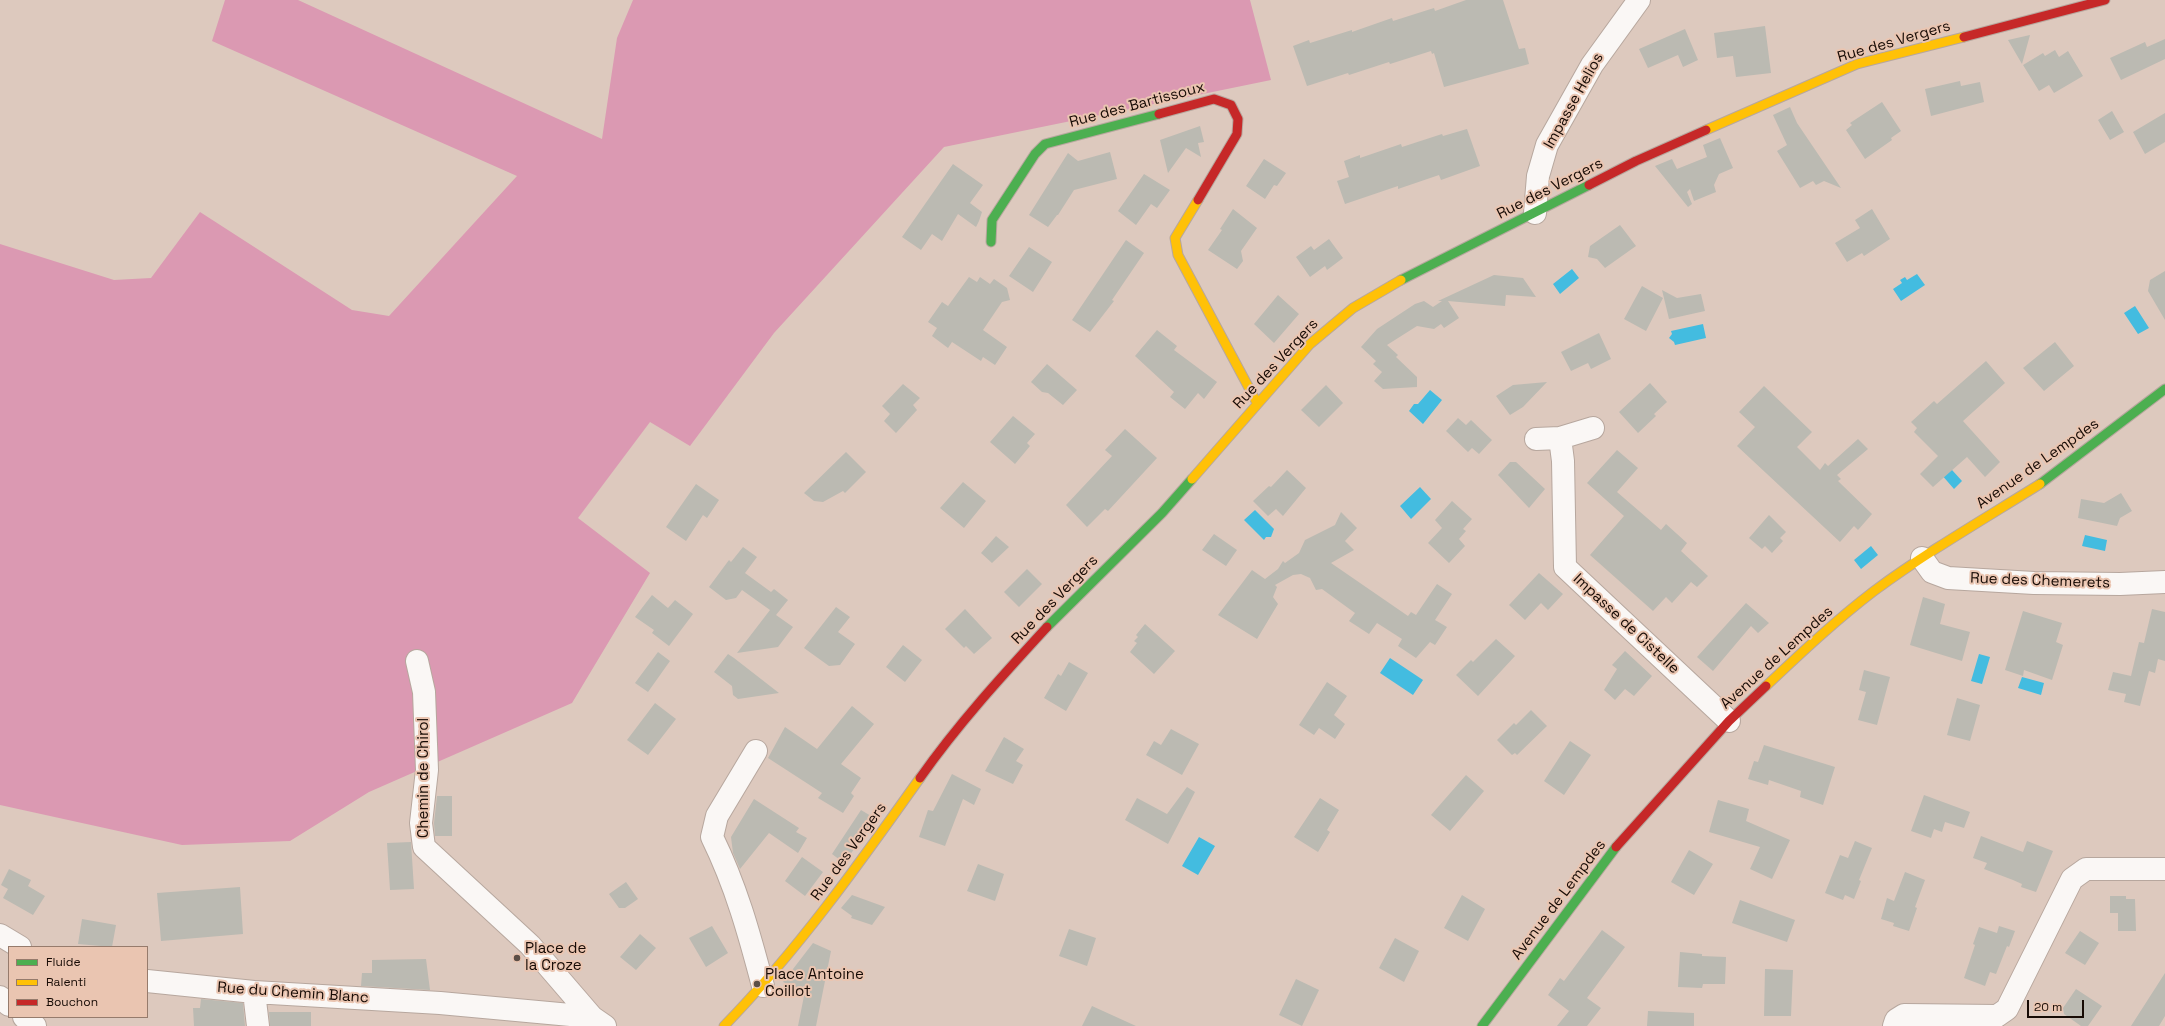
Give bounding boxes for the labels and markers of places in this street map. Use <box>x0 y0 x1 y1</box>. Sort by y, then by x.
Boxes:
place label: Place de la Croze <box>525 940 586 975</box>
marker: Place de la Croze <box>512 953 522 963</box>
place label: Place Antoine Coillot <box>765 966 864 1001</box>
marker: Place Antoine Coillot <box>752 979 762 989</box>

